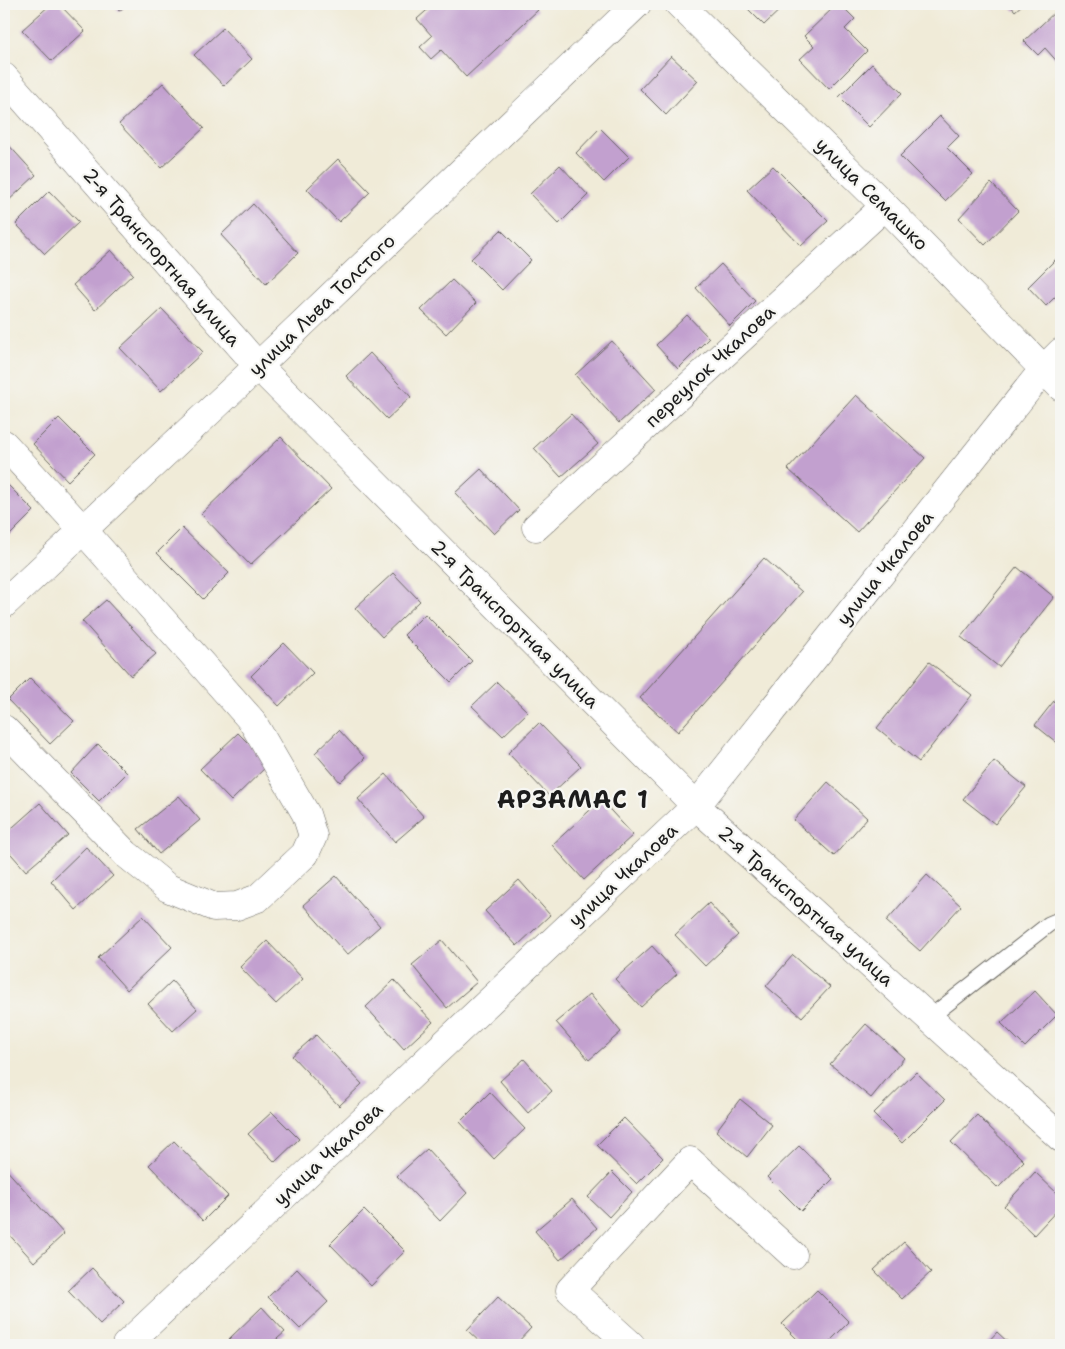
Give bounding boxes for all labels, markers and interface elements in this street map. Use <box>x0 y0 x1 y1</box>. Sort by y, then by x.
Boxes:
street label: улица Семашко <box>810 132 934 256</box>
street label: 2-я Транспортная улица <box>78 163 247 352</box>
street label: улица Льва Толстого <box>243 228 401 382</box>
street label: переулок Чкалова <box>640 299 781 433</box>
street label: улица Чкалова <box>831 505 939 631</box>
street label: 2-я Транспортная улица <box>425 534 605 714</box>
district label: АРЗАМАС 1 <box>497 784 649 816</box>
street label: улица Чкалова <box>563 818 683 932</box>
street label: 2-я Транспортная улица <box>713 820 899 992</box>
street label: улица Чкалова <box>268 1097 388 1211</box>

